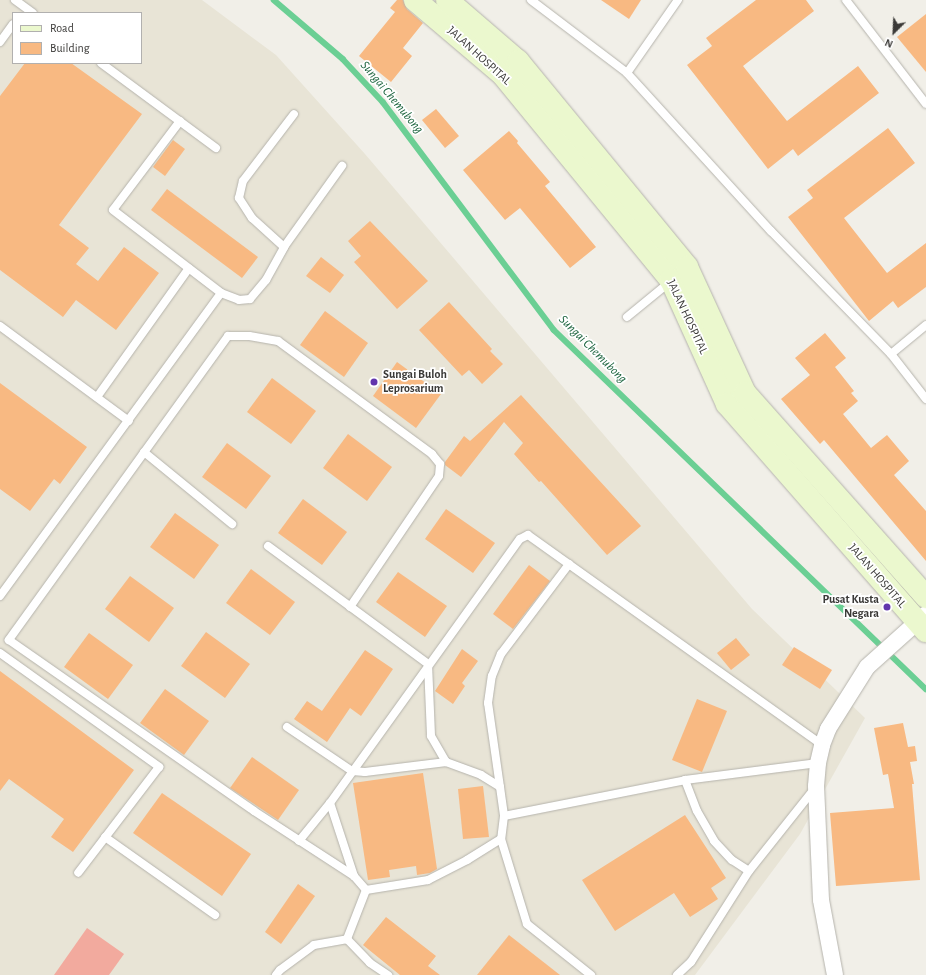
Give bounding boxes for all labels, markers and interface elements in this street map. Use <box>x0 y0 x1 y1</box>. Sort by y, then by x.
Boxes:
legend <box>12 12 142 64</box>
north arrow <box>874 12 914 52</box>
text: Road <box>50 22 74 34</box>
street label: JALAN HOSPITAL <box>444 24 514 88</box>
text: N <box>883 37 895 50</box>
text: Building <box>50 42 90 54</box>
water label: Sungai Chemubong <box>356 58 426 138</box>
street label: JALAN HOSPITAL <box>663 277 711 357</box>
water label: Sungai Chemubong <box>555 313 629 387</box>
place label: Sungai Buloh Leprosarium <box>383 368 447 396</box>
marker: Sungai Buloh Leprosarium <box>368 376 380 388</box>
street label: JALAN HOSPITAL <box>845 541 909 611</box>
place label: Pusat Kusta Negara <box>822 593 879 621</box>
marker: Pusat Kusta Negara <box>882 602 892 612</box>

